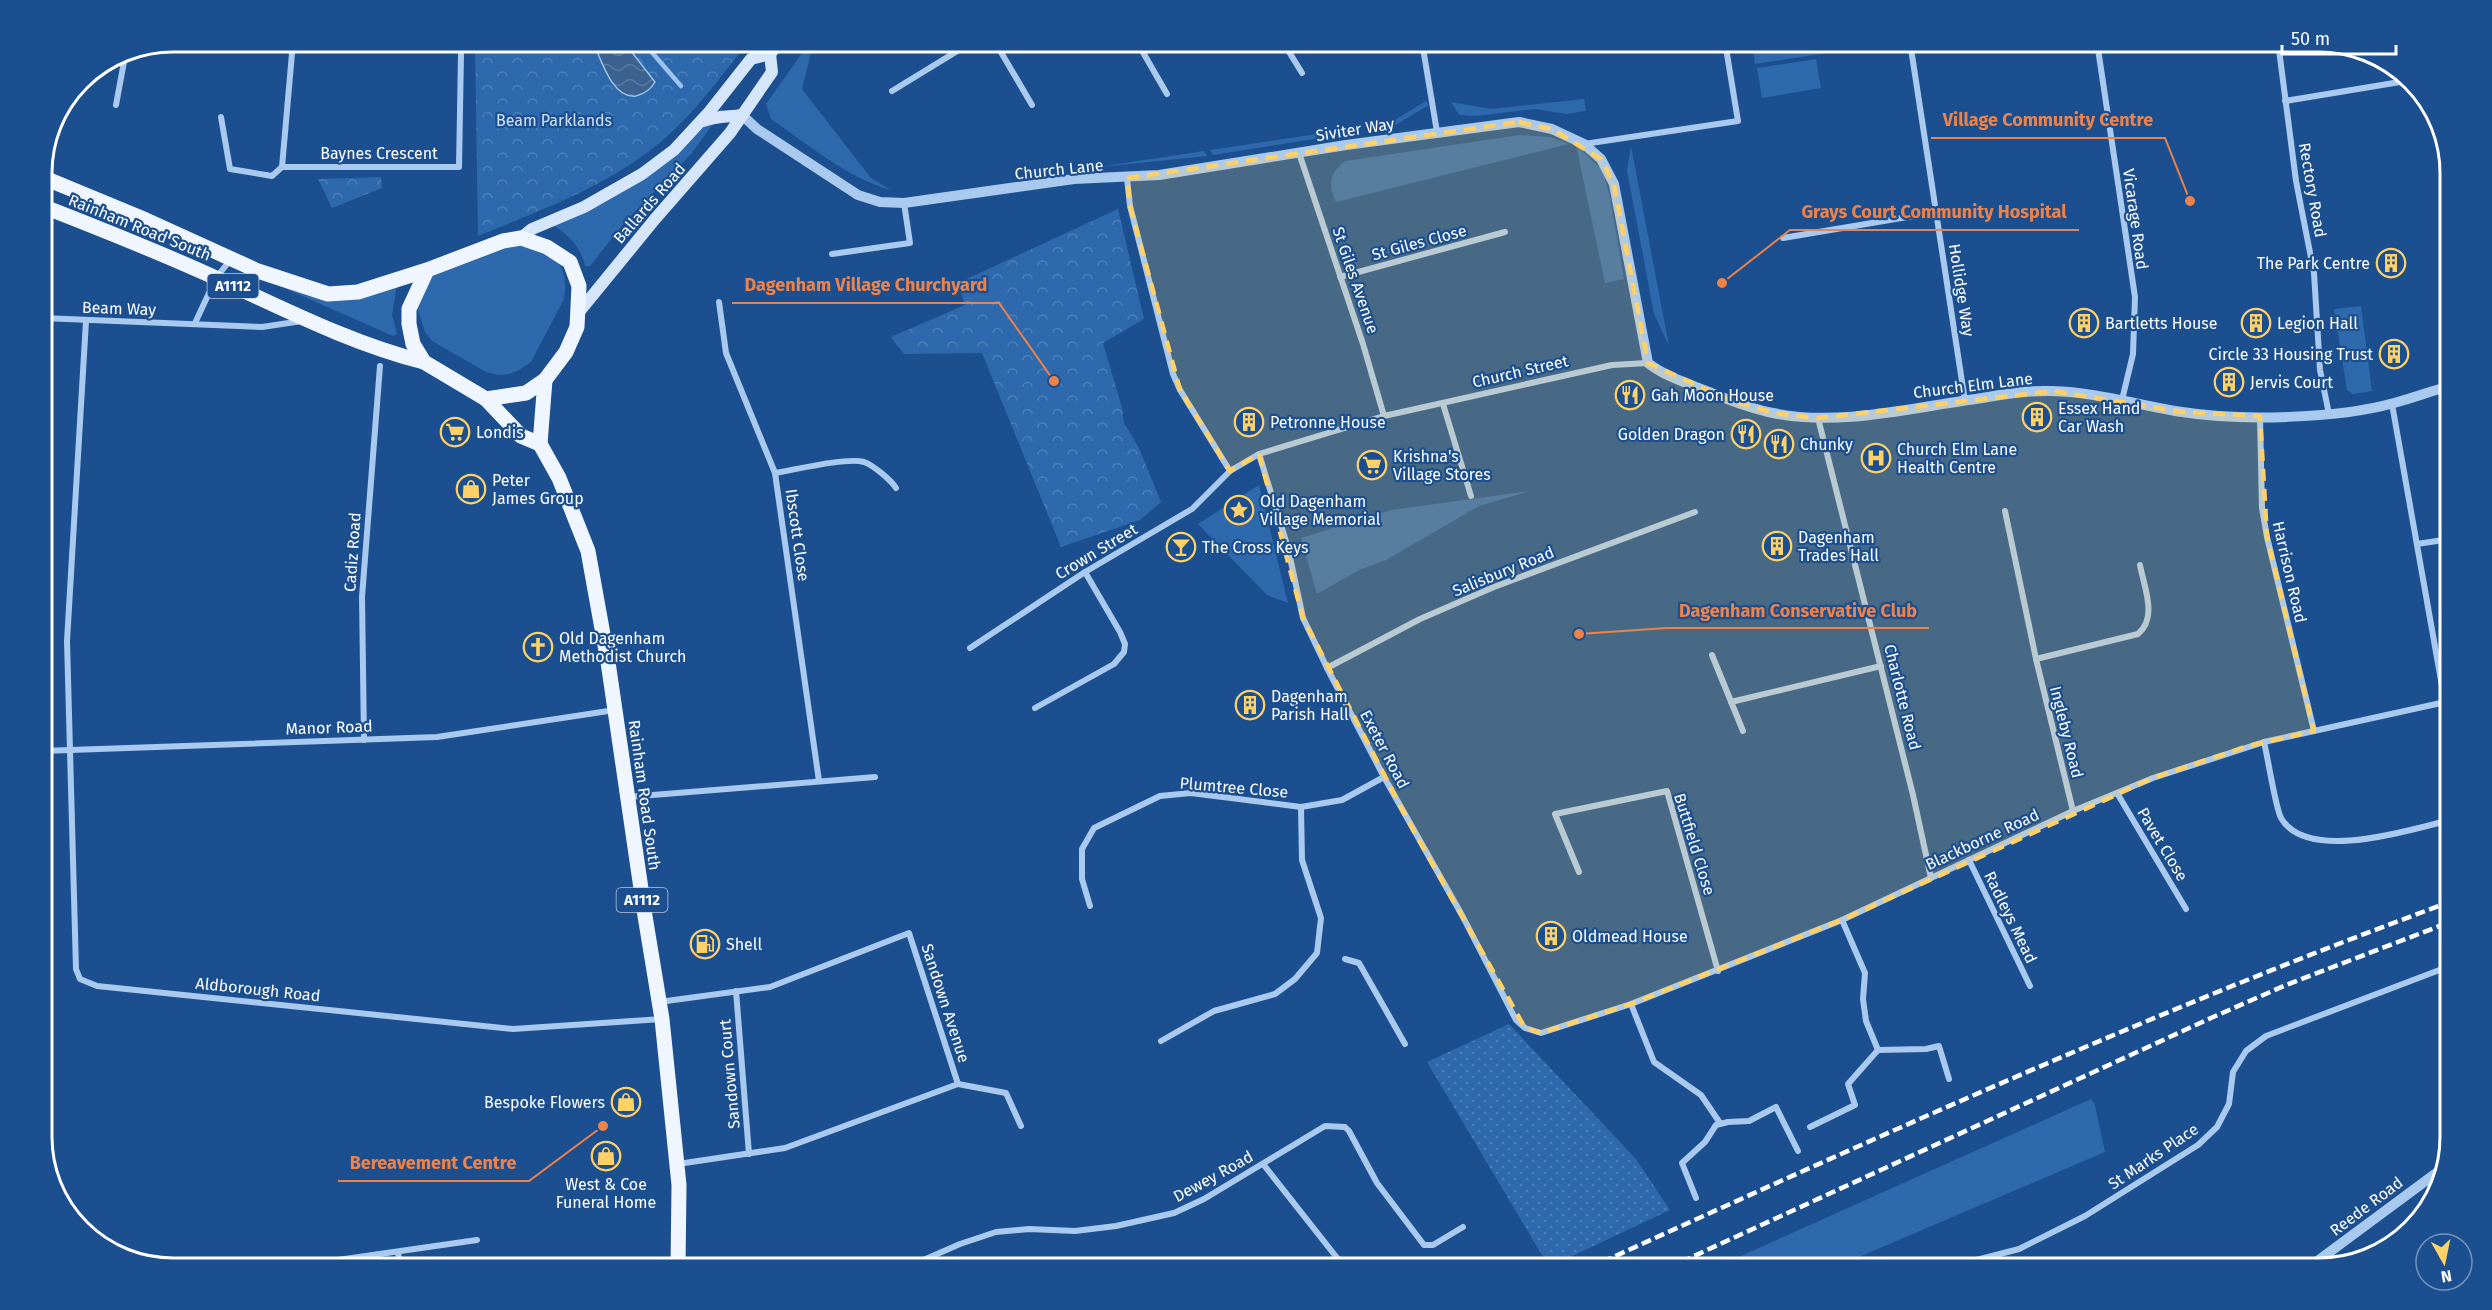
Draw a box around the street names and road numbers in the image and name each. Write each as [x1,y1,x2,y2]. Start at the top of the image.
street label: Siviter Way [1314,114,1396,145]
street label: Rectory Road [2295,141,2330,239]
street label: Baynes Crescent [320,144,438,163]
street label: Church Lane [1014,155,1104,184]
street label: Ballards Road [609,159,689,247]
street label: Vicarage Road [2119,167,2152,271]
street label: Rainham Road South [66,190,214,265]
street label: St Giles Close [1370,221,1469,264]
street label: St Giles Avenue [1328,224,1383,336]
street label: Hollidge Way [1945,242,1978,338]
road number: A1112 [208,274,258,298]
street label: Beam Way [82,298,156,319]
street label: Church Street [1470,351,1570,392]
street label: Church Elm Lane [1912,369,2034,402]
street label: Ibscott Close [782,488,813,582]
street label: Cadiz Road [340,512,365,592]
street label: Crown Street [1052,519,1141,583]
street label: Harrison Road [2269,519,2310,625]
street label: Salisbury Road [1450,542,1557,600]
street label: Charlotte Road [1880,642,1925,752]
street label: Ingleby Road [2046,684,2087,780]
street label: Exeter Road [1356,707,1413,792]
street label: Manor Road [285,716,373,739]
street label: Rainham Road South [625,719,664,872]
street label: Plumtree Close [1179,773,1289,802]
street label: Buttfield Close [1670,791,1719,898]
street label: Pavet Close [2133,804,2192,884]
street label: Blackborne Road [1922,805,2042,874]
street label: Radleys Mead [1980,868,2041,966]
road number: A1112 [616,888,668,912]
street label: Sandown Avenue [917,941,974,1065]
street label: Aldborough Road [195,973,321,1005]
street label: Sandown Court [715,1018,744,1130]
street label: St Marks Place [2105,1119,2202,1193]
street label: Dewey Road [1170,1147,1256,1206]
street label: Reede Road [2326,1173,2406,1240]

